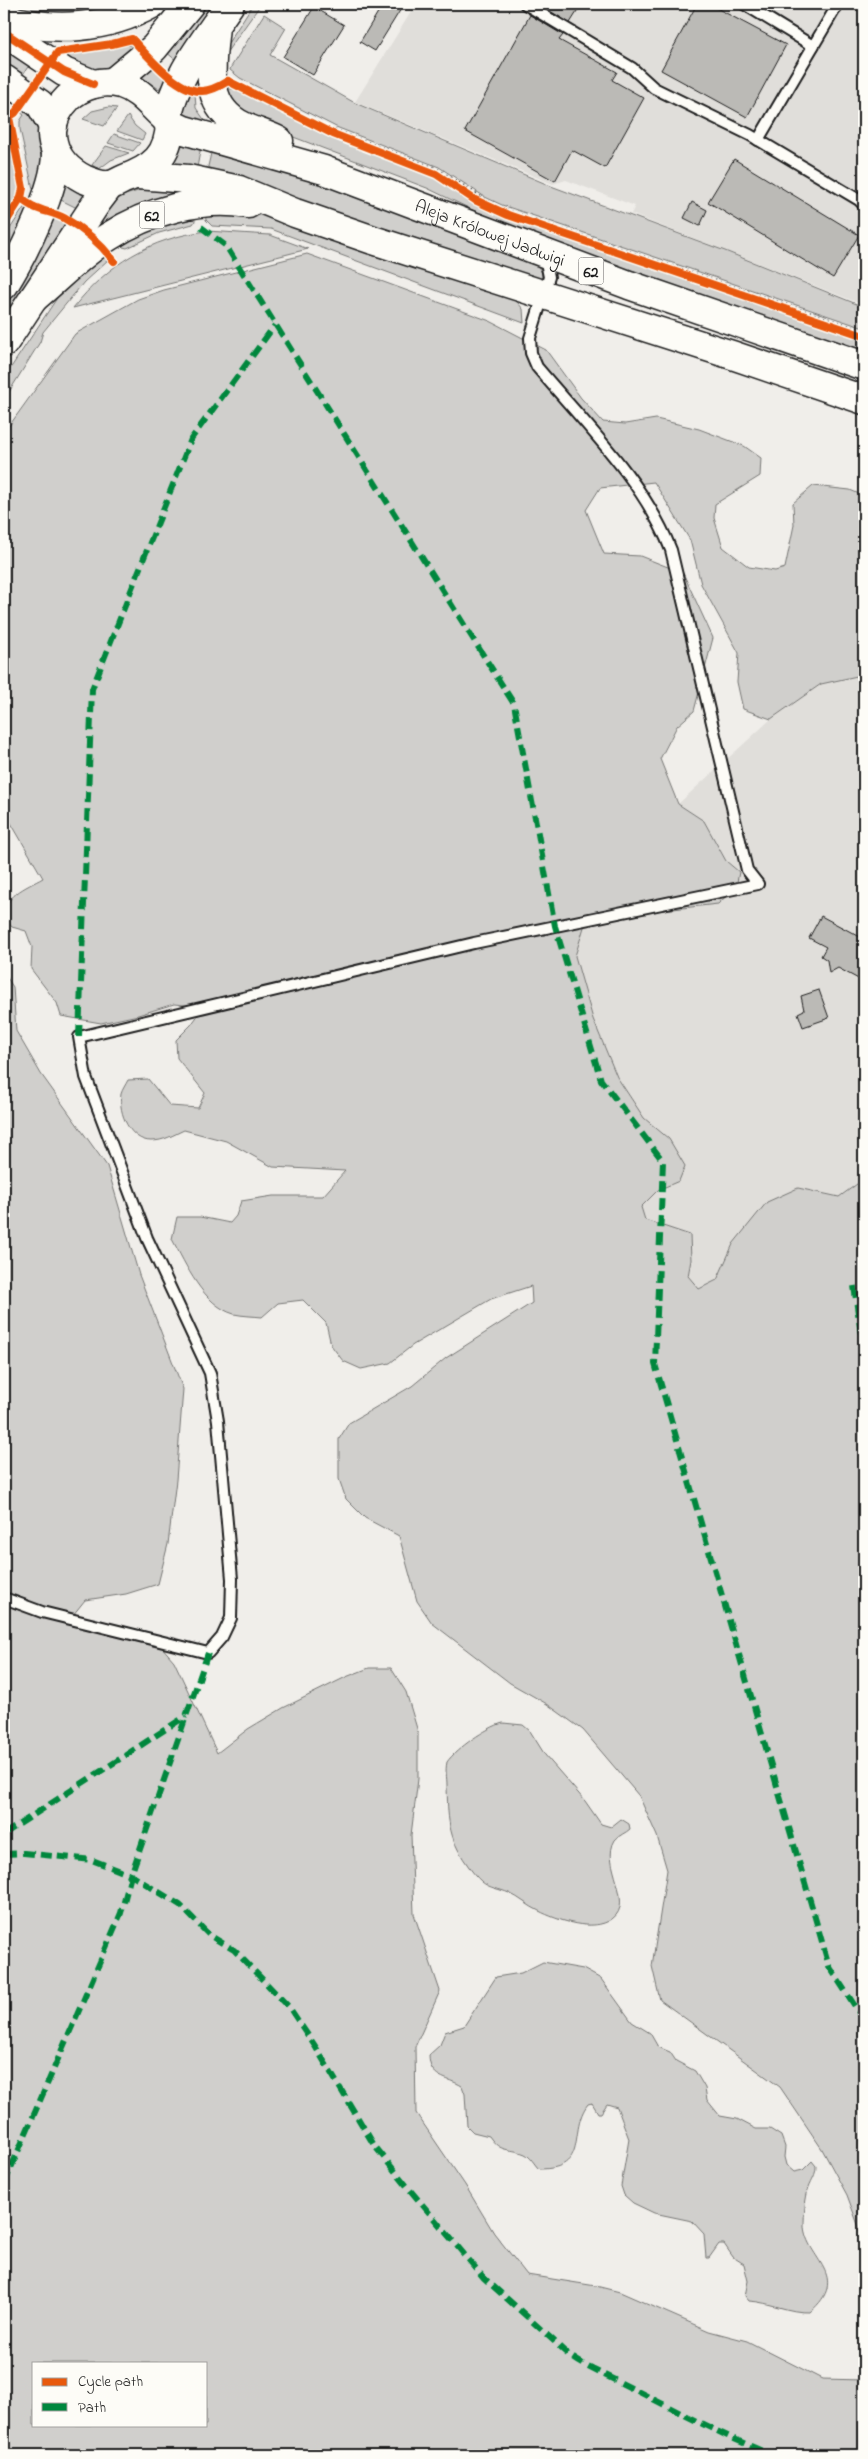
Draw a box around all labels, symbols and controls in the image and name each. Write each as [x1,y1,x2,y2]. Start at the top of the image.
street label: Aleja Królowej Jadwigi [411,194,568,275]
road number: 62 [140,202,164,228]
road number: 62 [578,258,604,284]
legend [32,2362,208,2426]
text: Cycle path [78,2371,143,2394]
text: Path [78,2397,106,2419]

